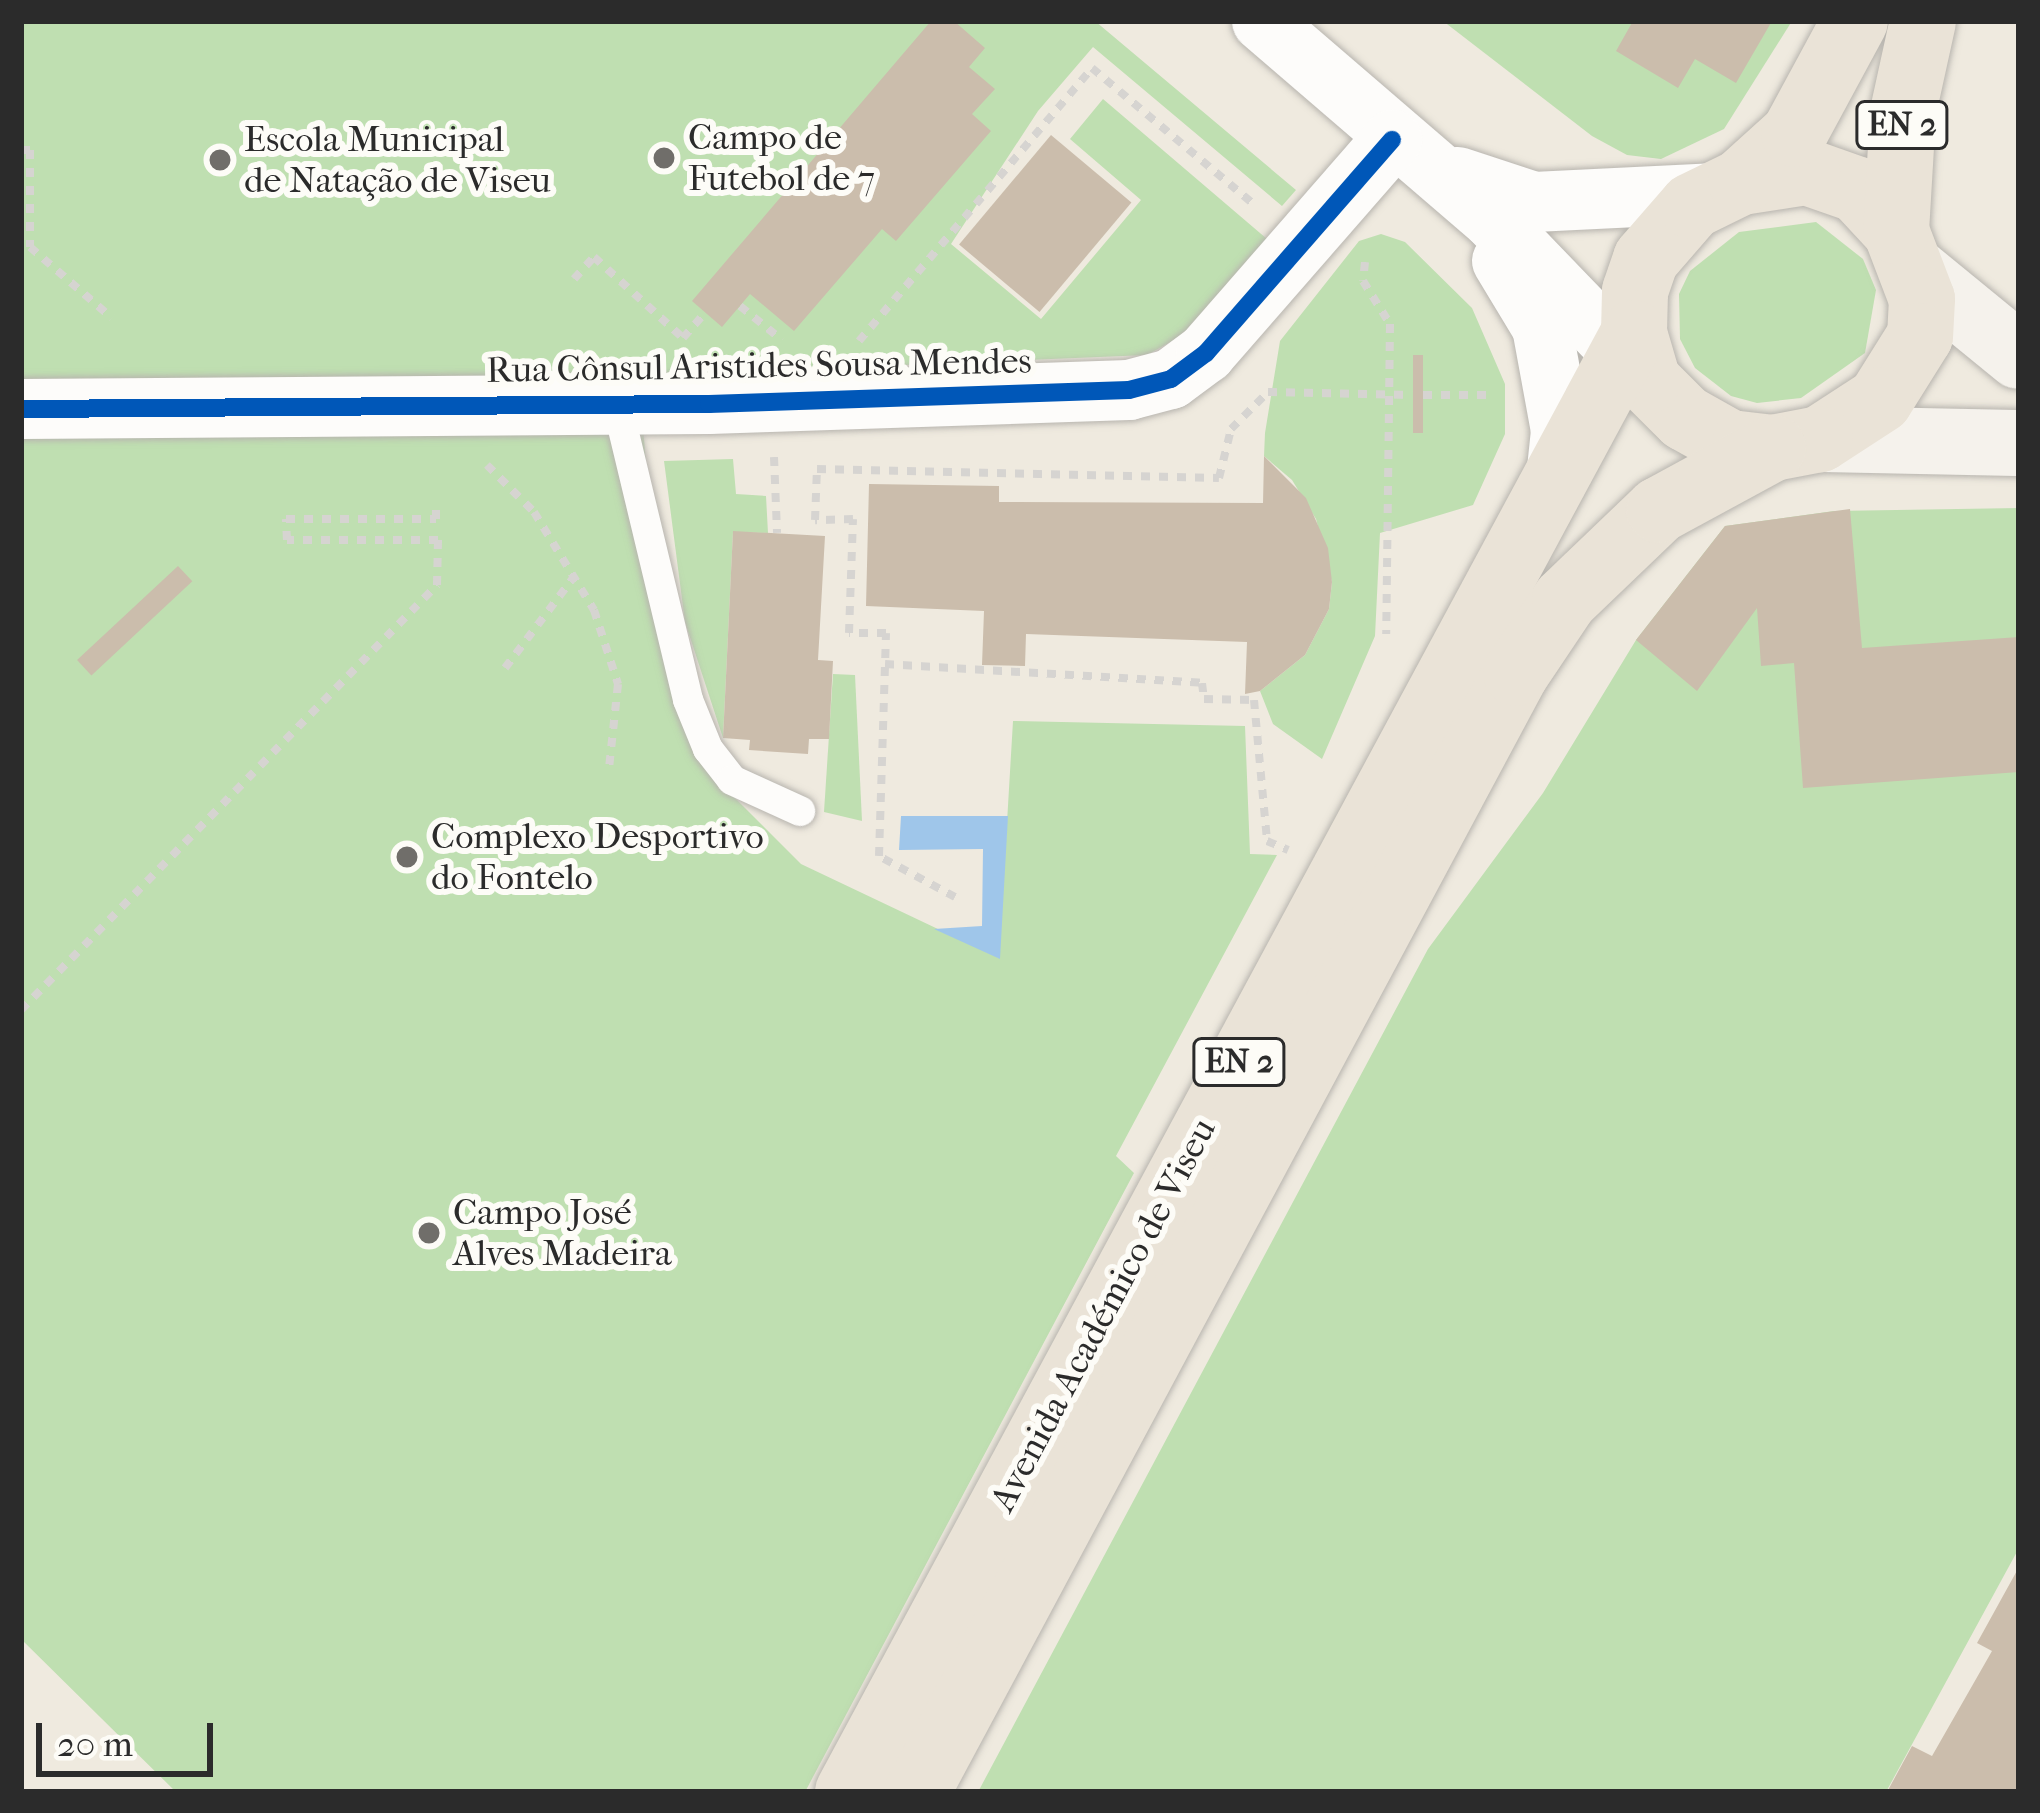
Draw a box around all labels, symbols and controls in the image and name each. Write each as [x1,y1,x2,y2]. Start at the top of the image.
road number: EN 2 [1854,98,1950,152]
place label: Campo de Futebol de 7 [688,115,875,200]
place label: Escola Municipal de Natação de Viseu [244,117,551,202]
marker: Campo de Futebol de 7 [651,145,677,171]
marker: Escola Municipal de Natação de Viseu [207,147,233,173]
street label: Rua Cônsul Aristides Sousa Mendes [486,340,1032,392]
place label: Complexo Desportivo do Fontelo [431,814,764,899]
marker: Complexo Desportivo do Fontelo [394,844,420,870]
road number: EN 2 [1191,1035,1287,1089]
street label: Avenida Académico de Viseu [981,1111,1225,1519]
place label: Campo José Alves Madeira [453,1190,672,1275]
marker: Campo José Alves Madeira [416,1220,442,1246]
scale bar [42,1699,219,1773]
text: 20 m [57,1723,133,1765]

